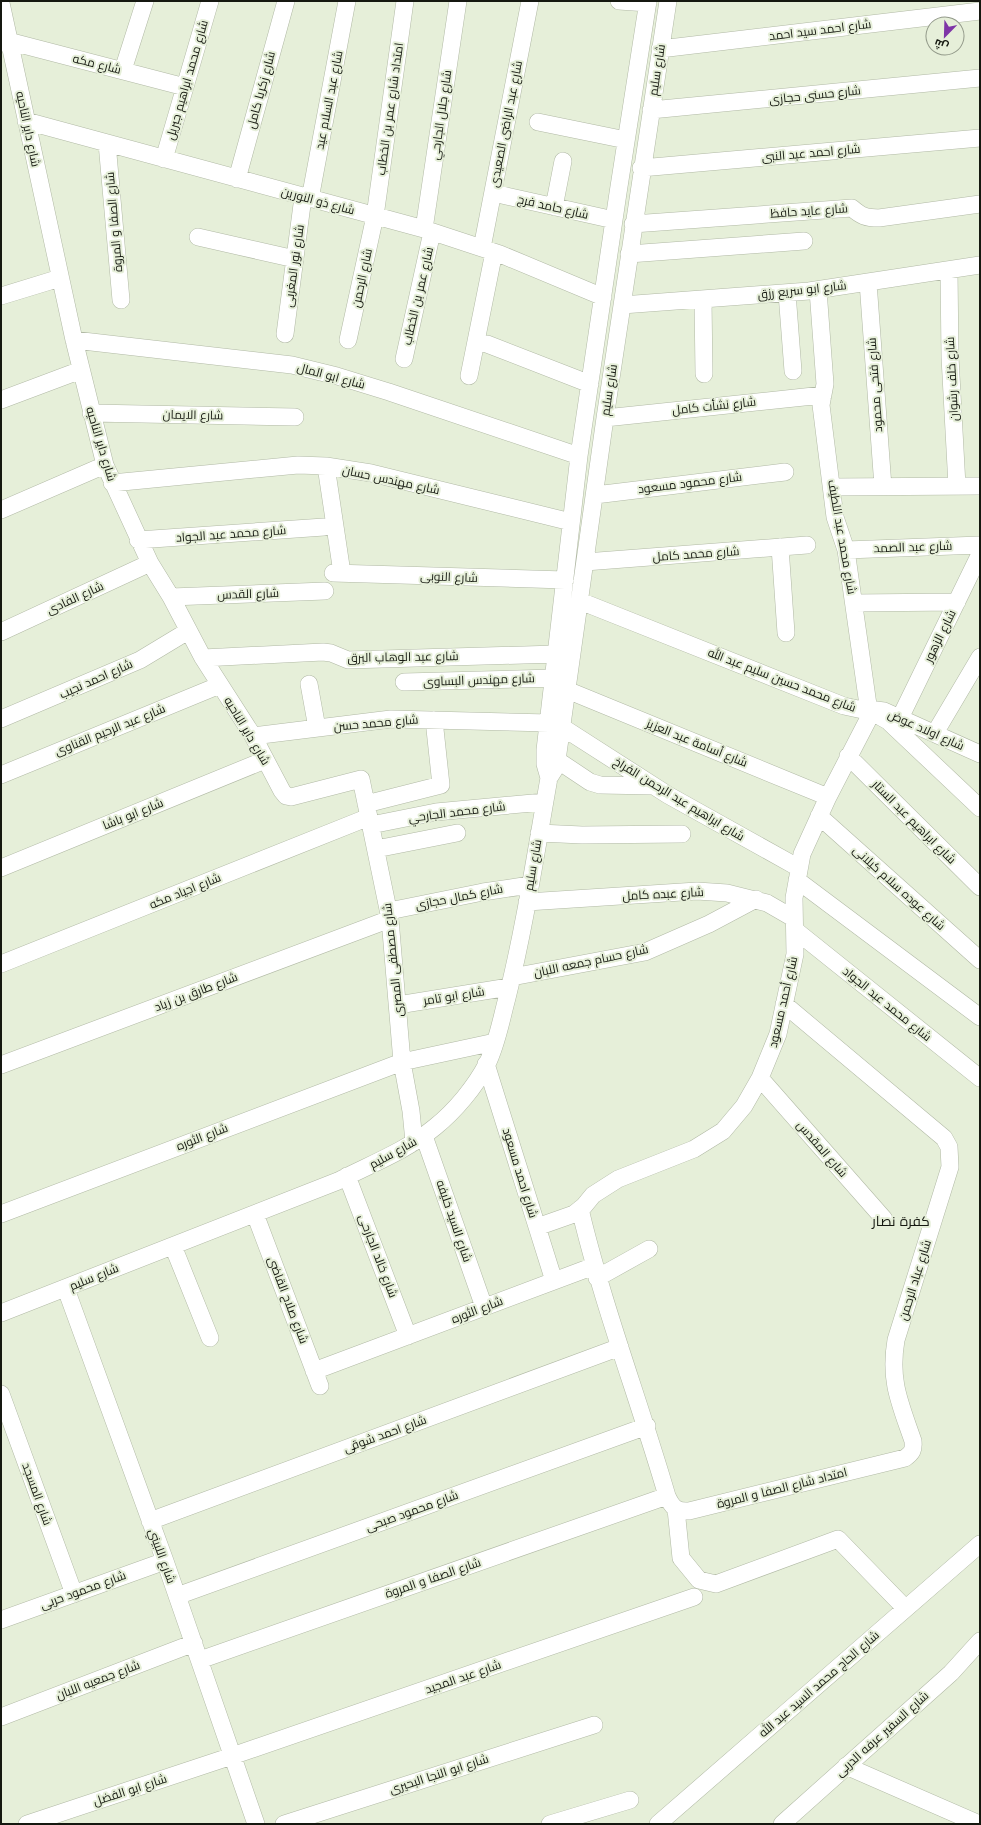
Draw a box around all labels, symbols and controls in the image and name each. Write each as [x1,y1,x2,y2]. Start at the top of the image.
street label: شارع احمد سيد احمد [768,15,872,45]
north arrow [925,16,965,56]
street label: شارع محمد ابراهيم جبريل [161,18,213,142]
text: ش [931,35,951,55]
street label: امتداد شارع عمر بن الخطاب [372,42,408,176]
street label: شارع سليم [644,43,670,97]
street label: شارع مكه [71,49,123,79]
street label: شارع زكريا كامل [242,49,280,131]
street label: شارع عبد السلام عيد [311,49,347,151]
street label: شارع عبد الراضى الصعيدى [485,59,527,189]
street label: شارع جلال الجارحي [426,69,457,161]
street label: شارع حسنى حجازى [768,81,862,109]
street label: شارع داير الناحيه [11,89,45,169]
street label: شارع احمد عبد النبى [761,140,861,166]
street label: شارع الصفا و المروة [101,171,127,273]
street label: شارع ذو النورين [279,183,357,219]
street label: شارع حامد فرج [516,190,590,224]
street label: شارع عايد حافظ [770,199,848,223]
street label: شارع نور المغربى [279,223,309,309]
street label: شارع عمر بن الخطاب [398,245,438,347]
street label: شارع الرحمن [347,247,377,309]
street label: شارع ابو سريع رزق [757,276,847,304]
street label: شارع خلف رشوان [941,336,963,422]
street label: شارع فتحى محمود [863,337,887,433]
street label: شارع ابو المال [295,358,367,394]
street label: شارع سليم [596,363,622,417]
street label: شارع نشأت كامل [671,393,757,419]
street label: شارع داير الناحيه [81,405,121,484]
street label: شارع الايمان [163,405,224,425]
street label: شارع مهندس حسان [341,461,441,499]
street label: شارع محمود مسعود [637,468,743,498]
street label: شارع محمد عبد اللطيف [823,478,861,596]
street label: شارع محمد عبد الجواد [175,521,287,547]
street label: شارع عبد الصمد [873,537,953,557]
street label: شارع محمد كامل [652,542,740,566]
street label: شارع النوبى [420,567,478,587]
street label: شارع الفادى [43,577,107,619]
street label: شارع القدس [217,584,279,604]
street label: شارع الزهور [919,607,961,666]
street label: شارع محمد حسين سليم عبد الله [705,643,859,717]
street label: شارع عبد الوهاب البرق [347,647,459,667]
street label: شارع احمد نجيب [56,655,136,703]
street label: شارع مهندس البساوى [423,669,535,691]
street label: شارع داير الناحيه [219,693,275,769]
street label: شارع عبد الرحيم القناوى [52,700,168,760]
street label: شارع اولاد عوض [885,705,967,755]
street label: شارع محمد حسن [333,710,419,736]
street label: شارع أسامة عبد العزيز [643,714,750,772]
street label: شارع ابراهيم عبد الرحمن الفراخ [610,753,748,845]
street label: شارع ابراهيم عبد الستار [867,775,960,868]
street label: شارع ابو باشا [100,794,166,834]
street label: شارع محمد الجارحي [407,797,507,828]
street label: شارع سليم [520,838,546,892]
street label: شارع عوده سلام كيلانى [849,841,949,935]
street label: شارع اجياد مكه [147,868,224,914]
street label: شارع كمال حجازى [414,880,504,914]
street label: شارع عبده كامل [622,883,704,905]
street label: شارع مصطفى المصرى [378,902,408,1018]
street label: شارع حسام جمعه اللبان [532,940,650,982]
street label: شارع أحمد مسعود [764,954,802,1049]
street label: شارع محمد عبد الجواد [838,962,936,1046]
street label: شارع طارق بن زياد [152,968,240,1016]
street label: شارع ابو تامر [421,982,486,1010]
street label: شارع المقدس [792,1117,852,1181]
street label: شارع الثوره [174,1119,230,1155]
street label: شارع احمد مسعود [498,1126,542,1220]
street label: شارع سليم [366,1133,420,1173]
street label: شارع السيد خليفه [432,1178,476,1265]
district label: كفرة نصار [871,1211,930,1231]
street label: شارع خالد الجارحى [354,1212,402,1300]
street label: شارع عباد الرحمن [894,1237,936,1323]
street label: شارع صلاح القاضى [263,1254,313,1346]
street label: شارع سليم [67,1259,121,1295]
street label: شارع الثوره [449,1292,505,1328]
street label: شارع احمد شوقى [341,1411,429,1457]
street label: شارع المسجد [17,1460,57,1528]
street label: امتداد شارع الصفا و المروة [715,1463,849,1513]
street label: شارع محمود صبحى [363,1486,461,1536]
street label: شارع اللبيني [143,1526,180,1586]
street label: شارع الصفا و المروة [383,1553,483,1603]
street label: شارع محمود حربى [37,1566,129,1614]
street label: شارع الحاج محمد السيد عبد الله [755,1626,883,1742]
street label: شارع جمعيه اللبان [53,1656,143,1704]
street label: شارع عبد المجيد [423,1656,503,1698]
street label: شارع السفير عرفه الدربى [831,1687,933,1781]
street label: شارع ابو النجا البحيرى [387,1749,491,1799]
street label: شارع ابو الفضل [91,1770,169,1810]

